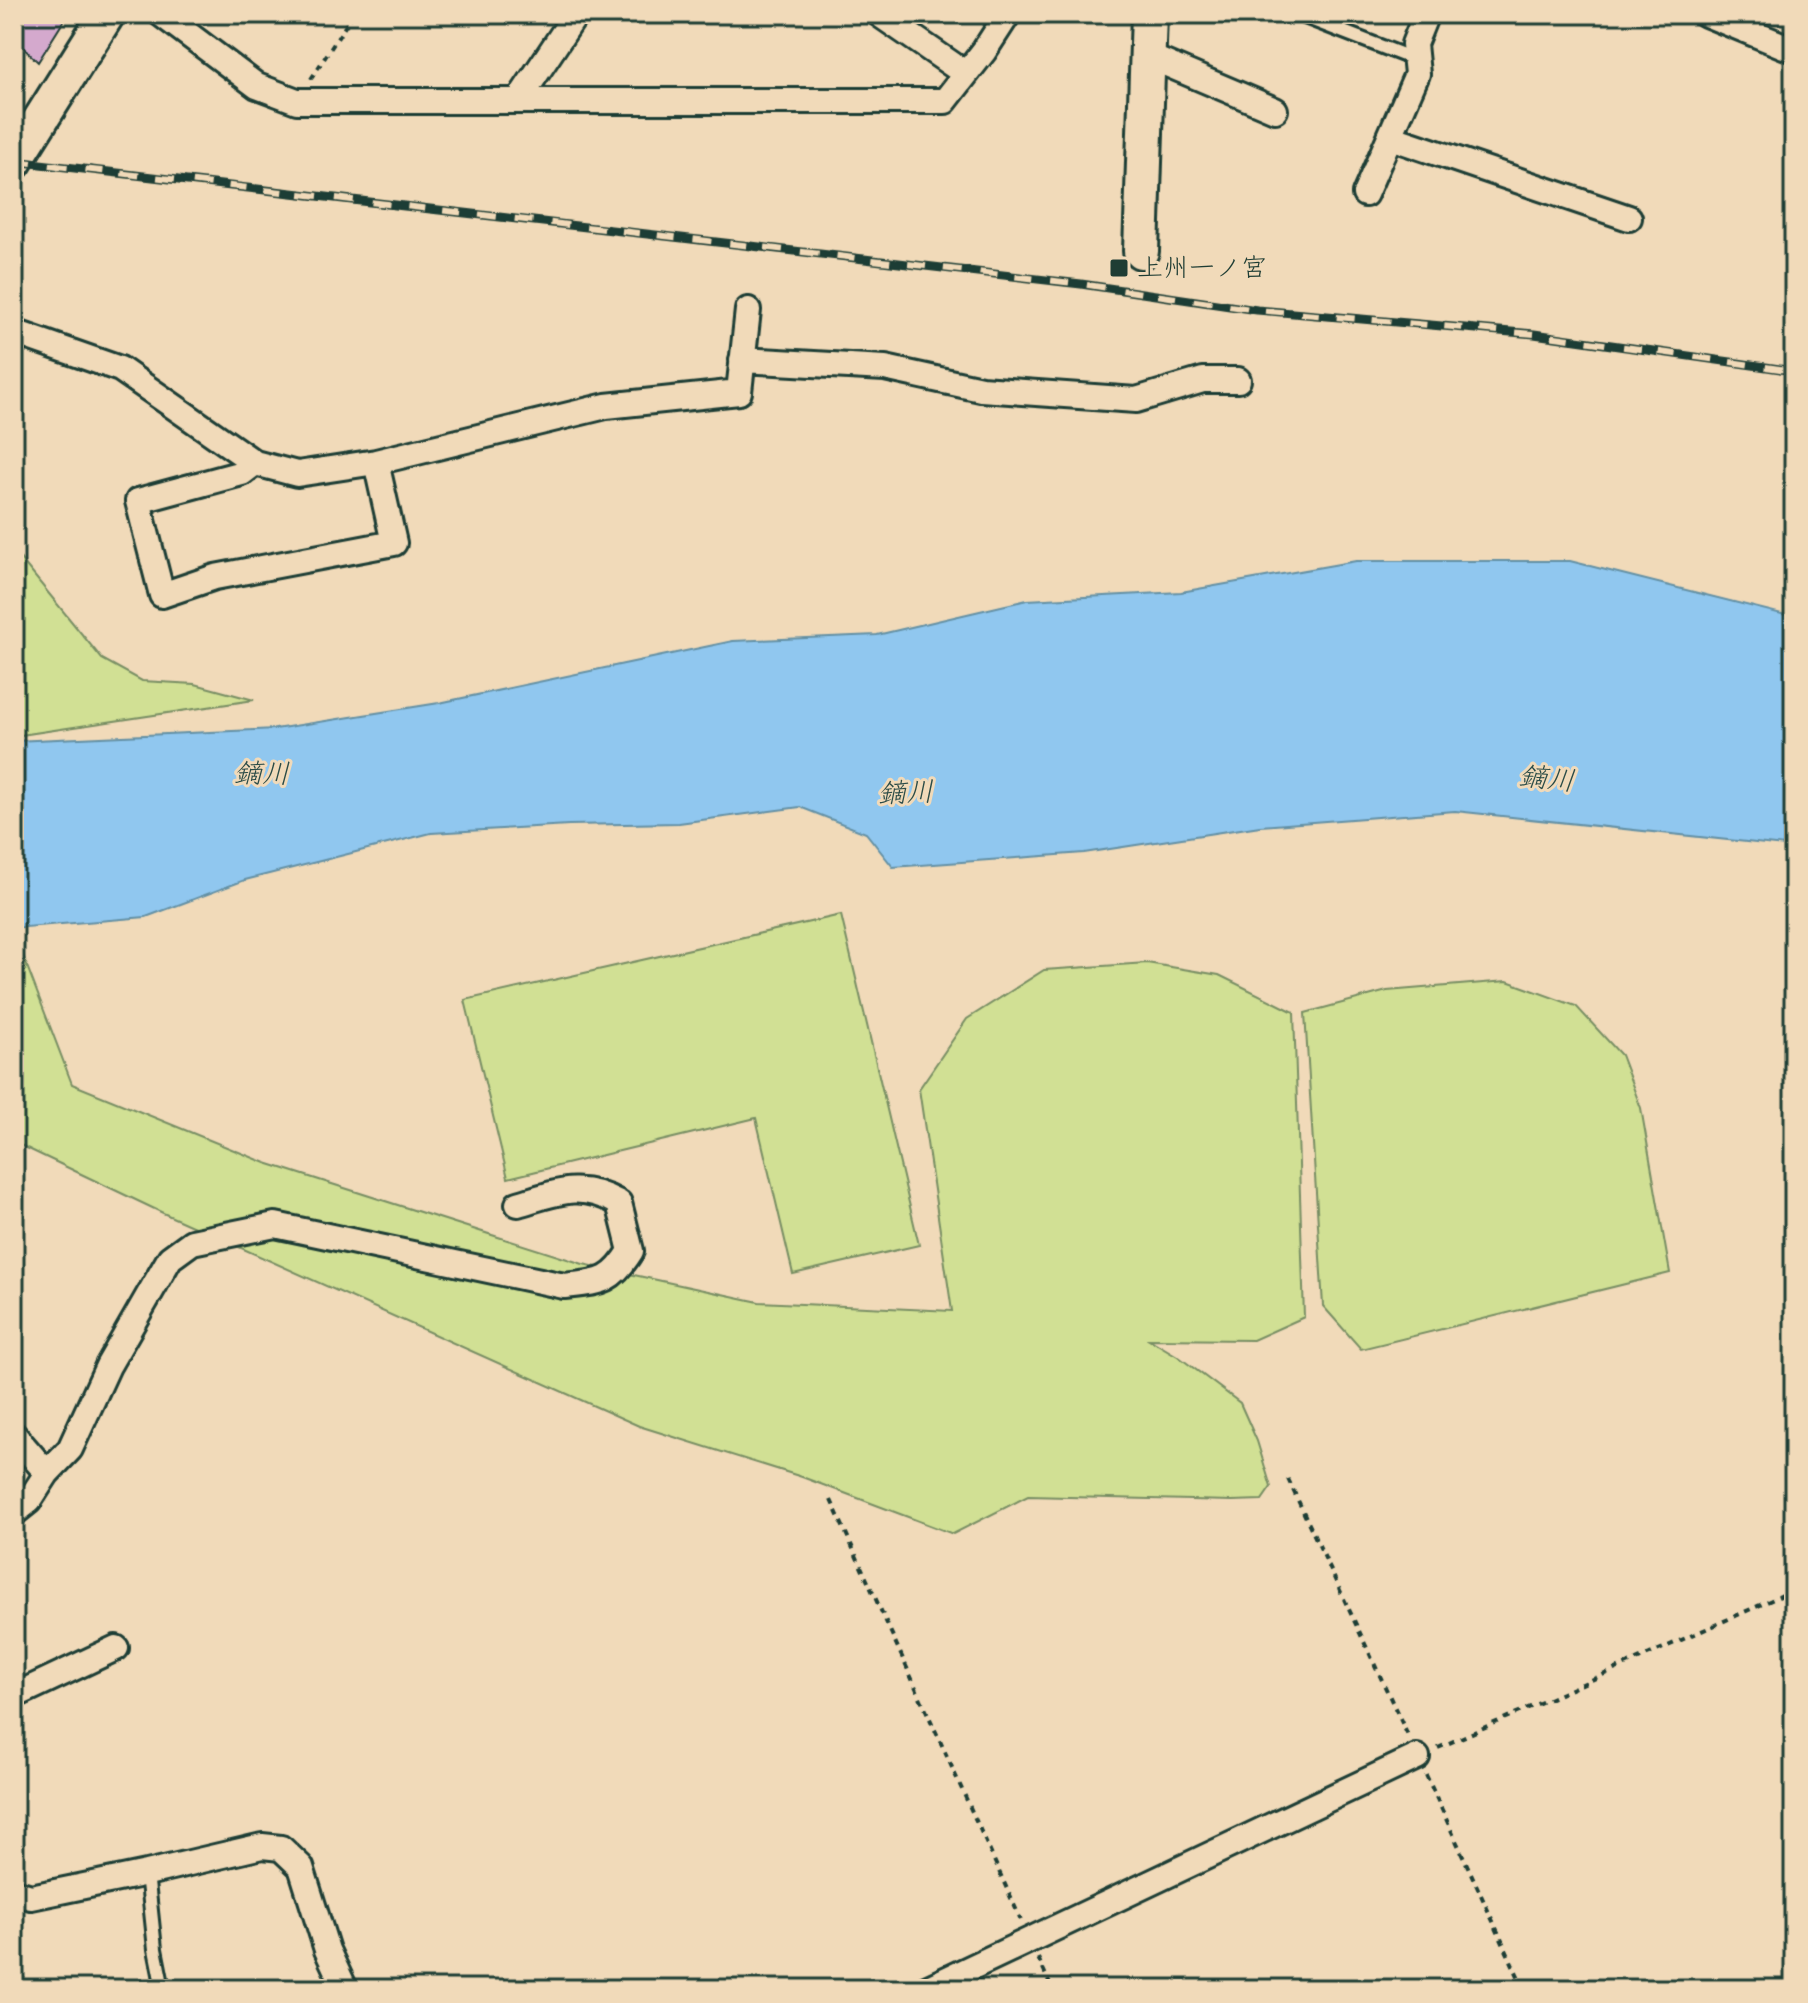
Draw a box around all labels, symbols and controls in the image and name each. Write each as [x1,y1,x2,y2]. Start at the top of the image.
place label: 上州一ノ宮 [1137,250,1267,286]
marker: 上州一ノ宮 [1108,257,1130,279]
water label: 鏑川 [234,754,290,794]
water label: 鏑川 [1517,757,1577,801]
water label: 鏑川 [877,773,935,813]

